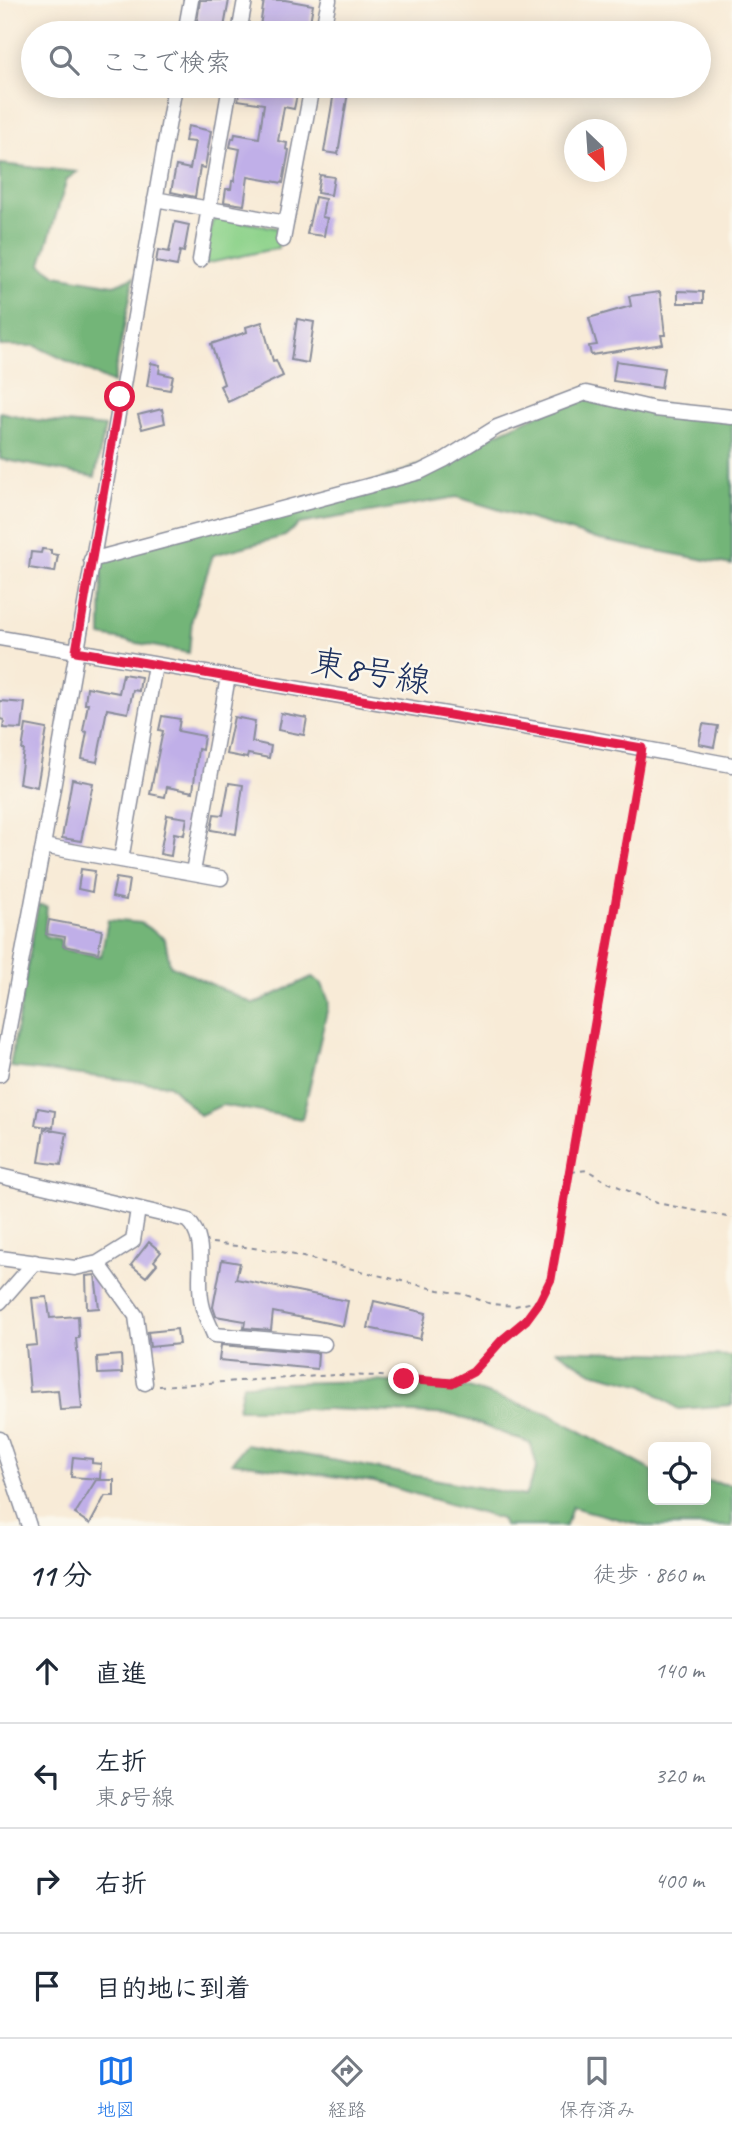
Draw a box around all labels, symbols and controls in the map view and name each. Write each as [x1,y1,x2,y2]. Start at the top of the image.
search box [21,21,711,98]
icon: search [45,41,83,79]
text: ここで検索 [101,46,231,79]
north arrow [564,119,627,182]
route start [104,381,135,412]
street label: 東8号線 [308,639,434,704]
route end [388,1363,419,1394]
map controls [648,1442,711,1505]
button: locate [648,1442,711,1505]
text: 11 分 [28,1556,92,1594]
text: 徒歩 · 860 m [593,1560,704,1589]
icon: ahead [28,1652,66,1690]
text: 140 m [655,1656,704,1685]
text: 直進 [95,1657,147,1690]
text: 左折 [95,1745,147,1778]
icon: left [28,1757,66,1795]
text: 320 m [655,1761,704,1790]
text: 東8号線 [95,1783,174,1812]
icon: right [28,1862,66,1900]
text: 400 m [655,1866,704,1895]
text: 右折 [95,1867,147,1900]
icon: arrive [28,1967,66,2005]
text: 目的地に到着 [95,1972,251,2005]
tab: 地図 [97,2052,135,2122]
tab: 経路 [328,2052,366,2122]
tab: 保存済み [559,2052,635,2122]

